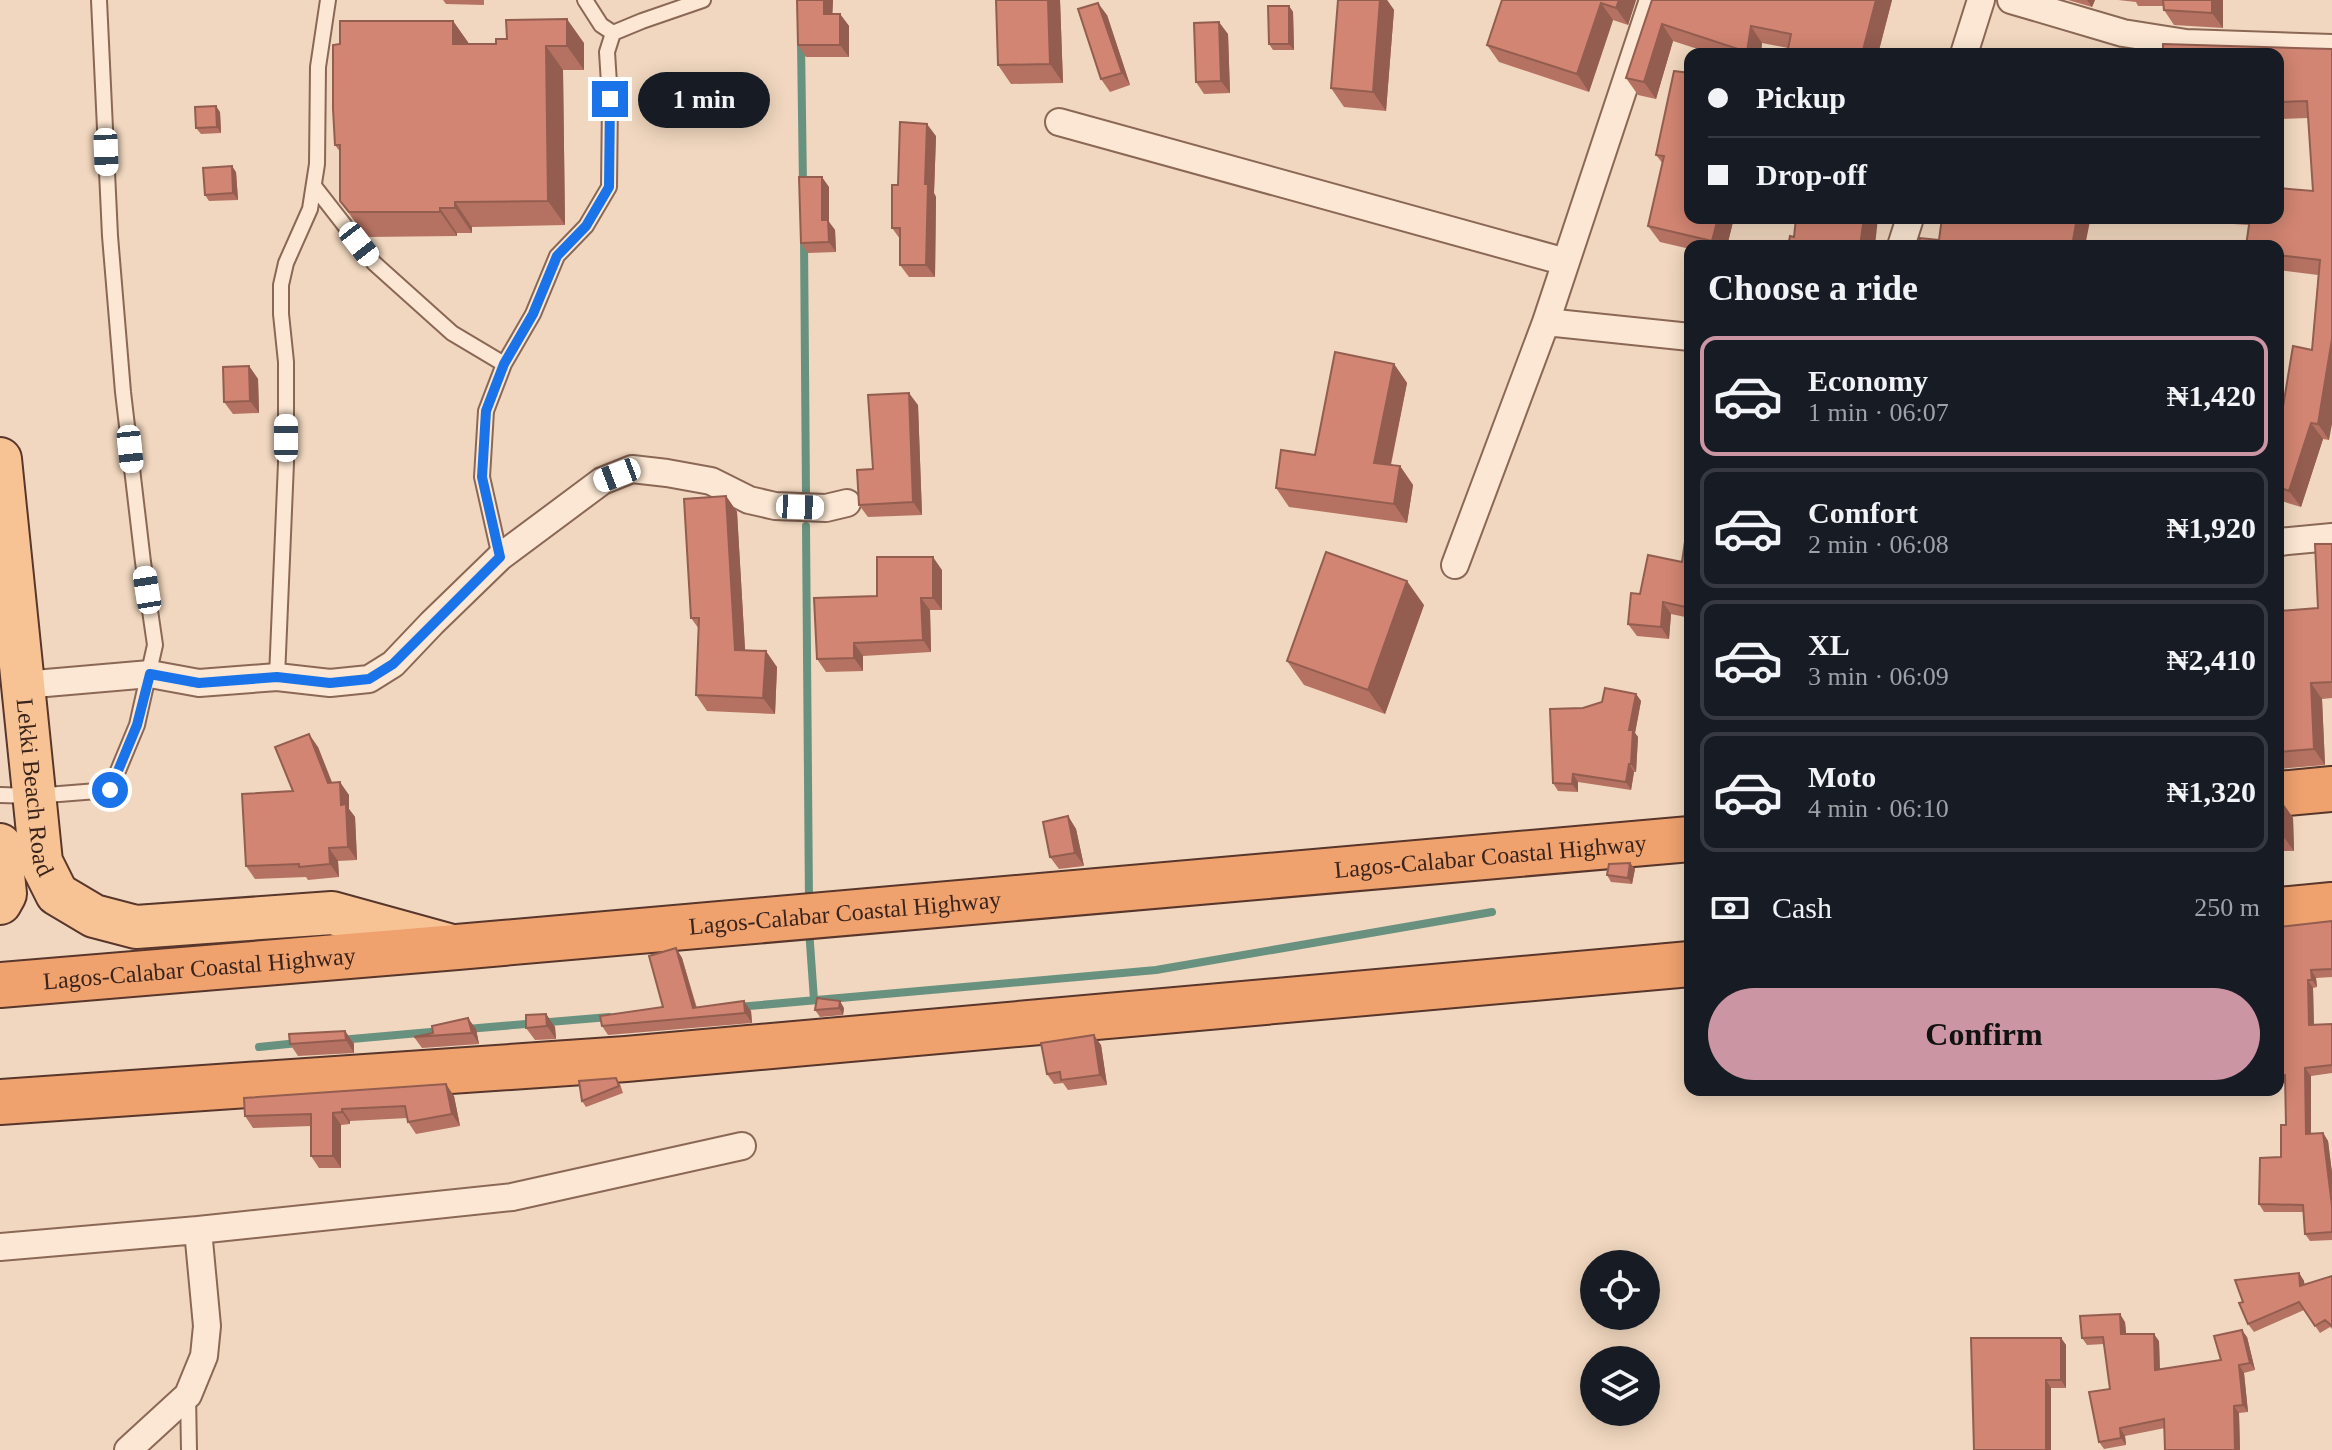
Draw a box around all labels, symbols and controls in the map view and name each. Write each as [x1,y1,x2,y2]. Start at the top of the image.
callout: 1 min [638,71,770,127]
route end [592,81,628,117]
text: Pickup [1756,81,1846,114]
text: 1 min [673,85,735,114]
car [93,128,119,176]
text: Drop-off [1756,158,1867,191]
car [335,218,383,270]
text: Choose a ride [1708,268,1918,308]
icon: car [1712,360,1784,432]
text: Economy [1808,364,1928,397]
text: ₦1,420 [2167,379,2256,412]
text: 1 min · 06:07 [1808,398,1949,427]
car [274,414,298,462]
car [116,424,144,474]
car [590,455,644,495]
icon: car [1712,492,1784,564]
car [776,494,824,520]
text: Comfort [1808,496,1918,529]
text: ₦1,920 [2167,511,2256,544]
text: 2 min · 06:08 [1808,530,1949,559]
car [131,564,163,616]
icon: car [1712,624,1784,696]
text: XL [1808,628,1850,661]
text: ₦2,410 [2167,643,2256,676]
text: 3 min · 06:09 [1808,662,1949,691]
street label: Lekki Beach Road [11,697,59,881]
icon: car [1712,756,1784,828]
text: Moto [1808,760,1876,793]
route start [92,772,128,808]
text: ₦1,320 [2167,775,2256,808]
text: 4 min · 06:10 [1808,794,1949,823]
street label: Lagos-Calabar Coastal Highway [1333,830,1648,883]
street label: Lagos-Calabar Coastal Highway [688,886,1002,940]
icon: cash [1708,886,1752,930]
text: Cash [1772,891,1832,924]
text: 250 m [2194,893,2260,922]
street label: Lagos-Calabar Coastal Highway [42,942,357,994]
button: Confirm [1708,988,2260,1080]
map controls [1580,1250,1660,1426]
button: locate [1580,1250,1660,1330]
button: layers [1580,1346,1660,1426]

